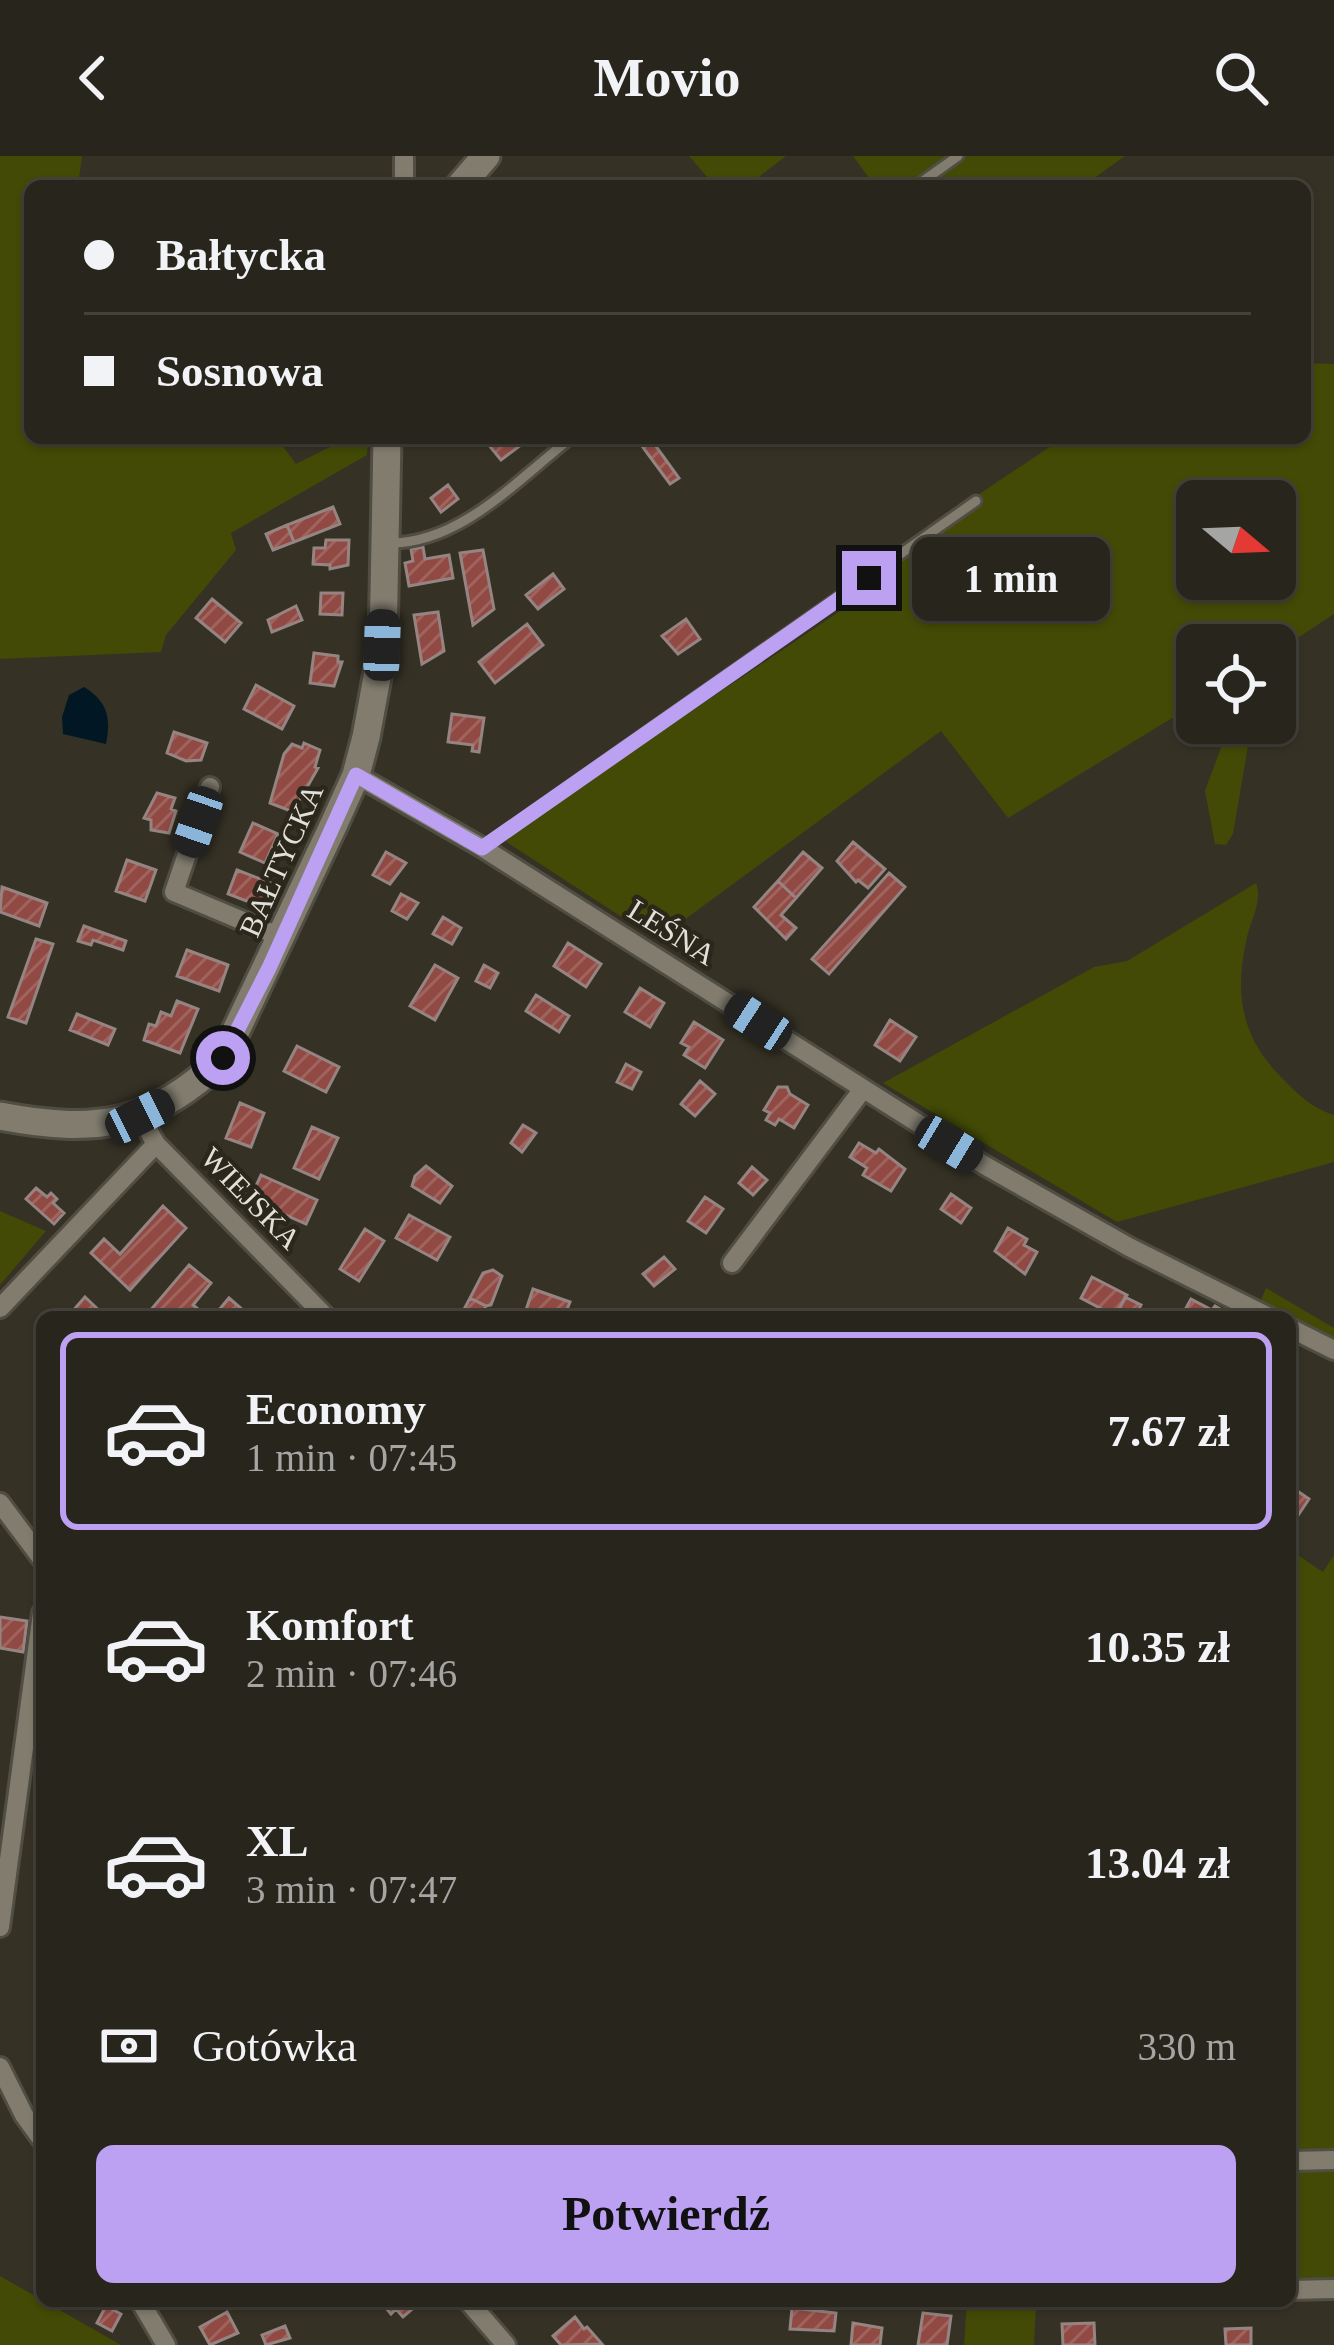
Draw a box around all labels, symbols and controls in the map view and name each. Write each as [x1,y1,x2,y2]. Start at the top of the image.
icon: back [60,45,126,111]
icon: search [1208,45,1274,111]
text: Movio [594,48,740,108]
text: Bałtycka [156,230,326,280]
text: Sosnowa [156,346,324,396]
north arrow [1176,480,1296,600]
map controls [1176,480,1296,744]
callout: 1 min [911,536,1109,620]
route end [842,551,896,605]
text: 1 min [964,557,1058,600]
car [363,608,401,682]
button: locate [1176,624,1296,744]
street label: BAŁTYCKA [233,778,329,941]
car [169,782,227,862]
street label: LEŚNA [622,892,722,972]
car [718,987,798,1057]
route start [196,1031,250,1085]
car [100,1084,180,1148]
car [909,1110,989,1178]
street label: WIEJSKA [195,1140,308,1256]
icon: car [102,1377,210,1485]
text: Economy [246,1384,426,1434]
text: 7.67 zł [1108,1406,1230,1456]
text: 1 min · 07:45 [246,1436,457,1479]
icon: car [102,1593,210,1701]
text: Komfort [246,1600,413,1650]
text: 10.35 zł [1085,1622,1230,1672]
text: 2 min · 07:46 [246,1652,457,1695]
icon: car [102,1809,210,1917]
text: XL [246,1816,309,1866]
text: 13.04 zł [1085,1838,1230,1888]
text: 3 min · 07:47 [246,1868,457,1911]
icon: cash [96,2013,162,2079]
text: Gotówka [192,2021,357,2071]
text: 330 m [1137,2025,1236,2068]
button: Potwierdź [96,2145,1236,2283]

